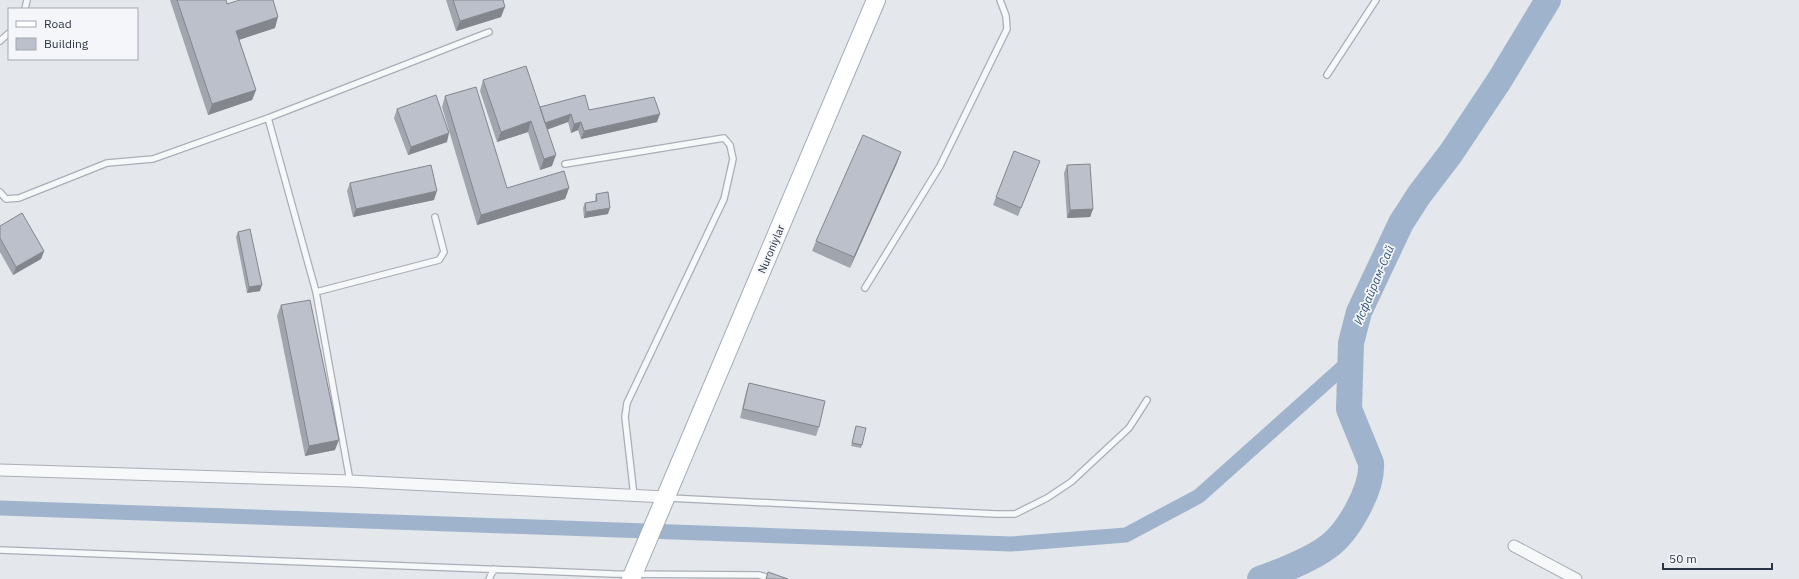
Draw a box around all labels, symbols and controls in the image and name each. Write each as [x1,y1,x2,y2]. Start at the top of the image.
legend [8,8,138,60]
text: Road [44,16,72,31]
text: Building [44,36,89,51]
street label: Nuroniylar [754,223,788,275]
water label: Исфайрам-Сай [1350,243,1397,327]
scale bar [1663,545,1772,571]
text: 50 m [1669,551,1697,566]

